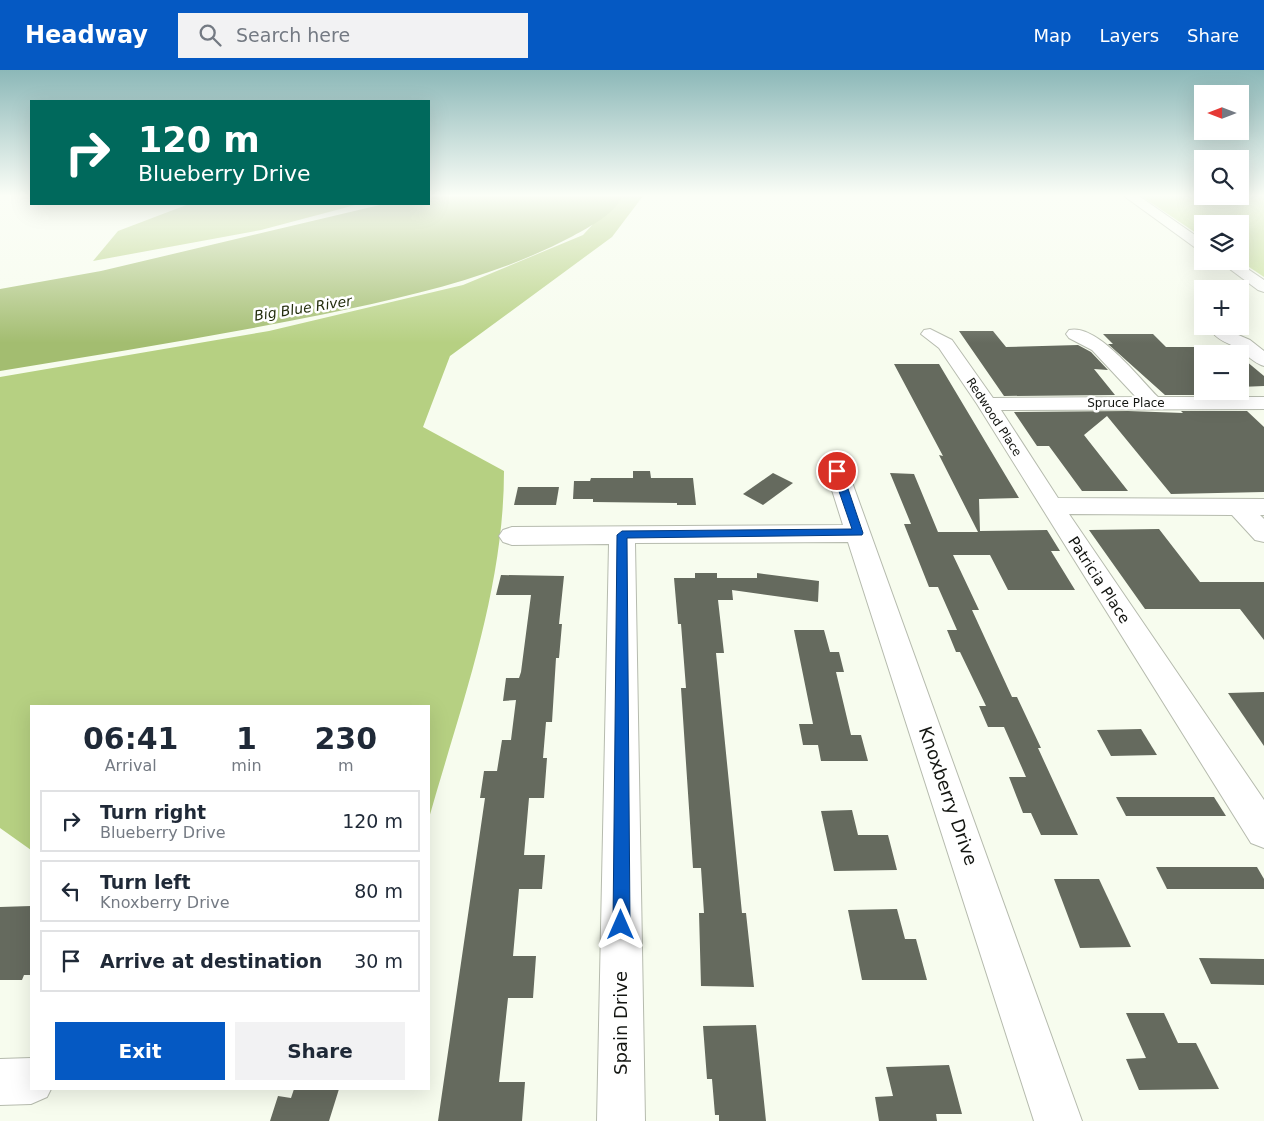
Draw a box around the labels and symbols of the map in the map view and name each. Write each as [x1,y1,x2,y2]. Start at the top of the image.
north arrow [1194,85,1249,140]
water label: Big Blue River [253,292,354,324]
street label: Redwood Place [963,375,1025,459]
street label: Spruce Place [1087,396,1165,410]
pin [816,450,858,492]
street label: Patricia Place [1064,533,1134,627]
street label: Knoxberry Drive [915,724,982,868]
position arrow [594,898,646,950]
street label: Spain Drive [610,971,631,1075]

